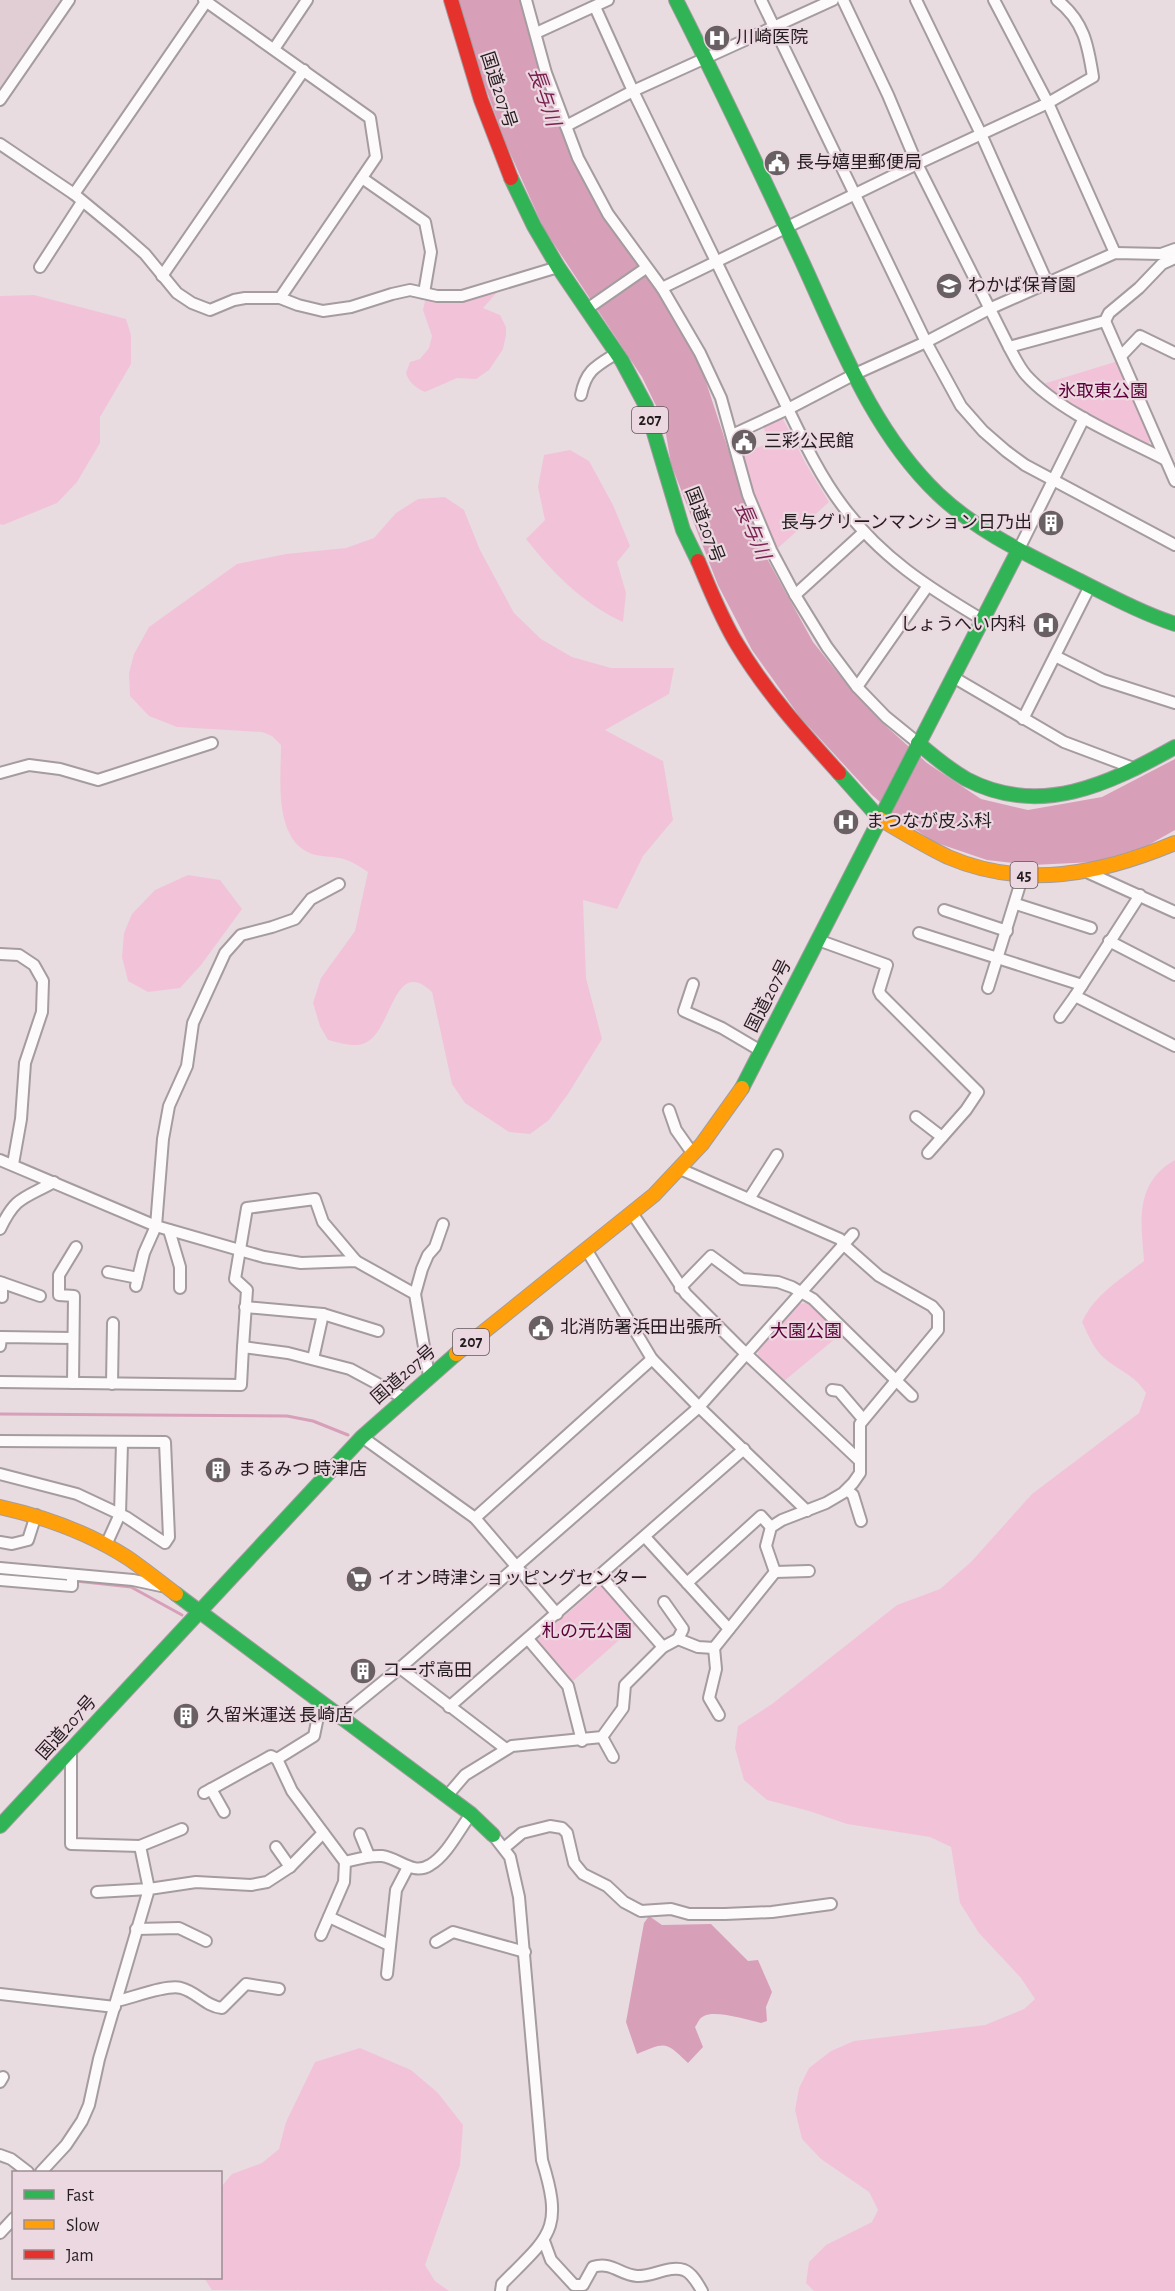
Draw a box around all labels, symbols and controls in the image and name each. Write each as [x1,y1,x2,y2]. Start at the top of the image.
hospital icon: 川崎医院 [702,23,732,53]
place label: 川崎医院 [736,28,808,47]
street label: 国道207号 [477,49,521,130]
water label: 長与川 [525,65,565,131]
public building icon: 長与嬉里郵便局 [762,148,792,178]
place label: 長与嬉里郵便局 [796,152,922,172]
school or university icon: わかば保育園 [934,271,964,301]
place label: わかば保育園 [968,276,1076,295]
park label: 氷取東公園 [1058,382,1148,401]
road number: 207 [632,407,668,433]
public building icon: 三彩公民館 [729,427,759,457]
place label: 三彩公民館 [764,432,854,451]
street label: 国道207号 [681,484,728,565]
water label: 長与川 [731,499,775,564]
building icon: 長与グリーンマンション日乃出 [1036,508,1066,538]
place label: 長与グリーンマンション日乃出 [781,512,1032,532]
hospital icon: しょうへい内科 [1031,610,1061,640]
place label: しょうへい内科 [900,615,1026,634]
hospital icon: まつなが皮ふ科 [831,807,861,837]
place label: まつなが皮ふ科 [866,811,992,831]
road number: 45 [1010,862,1038,888]
street label: 国道207号 [741,956,795,1035]
public building icon: 北消防署浜田出張所 [526,1313,556,1343]
place label: 北消防署浜田出張所 [560,1317,722,1337]
park label: 大園公園 [770,1322,842,1341]
road number: 207 [453,1329,489,1355]
street label: 国道207号 [367,1341,440,1408]
building icon: まるみつ 時津店 [203,1455,233,1485]
place label: まるみつ 時津店 [238,1460,367,1479]
supermarket icon: イオン時津ショッピングセンター [344,1564,374,1594]
place label: イオン時津ショッピングセンター [378,1568,648,1588]
park label: 札の元公園 [542,1622,632,1641]
building icon: コーポ高田 [348,1656,378,1686]
place label: コーポ高田 [382,1661,472,1680]
street label: 国道207号 [32,1691,100,1763]
building icon: 久留米運送 長崎店 [171,1701,201,1731]
place label: 久留米運送 長崎店 [206,1705,353,1725]
legend [12,2171,222,2279]
text: Fast [66,2187,94,2205]
text: Slow [66,2217,99,2235]
text: Jam [66,2247,94,2265]

